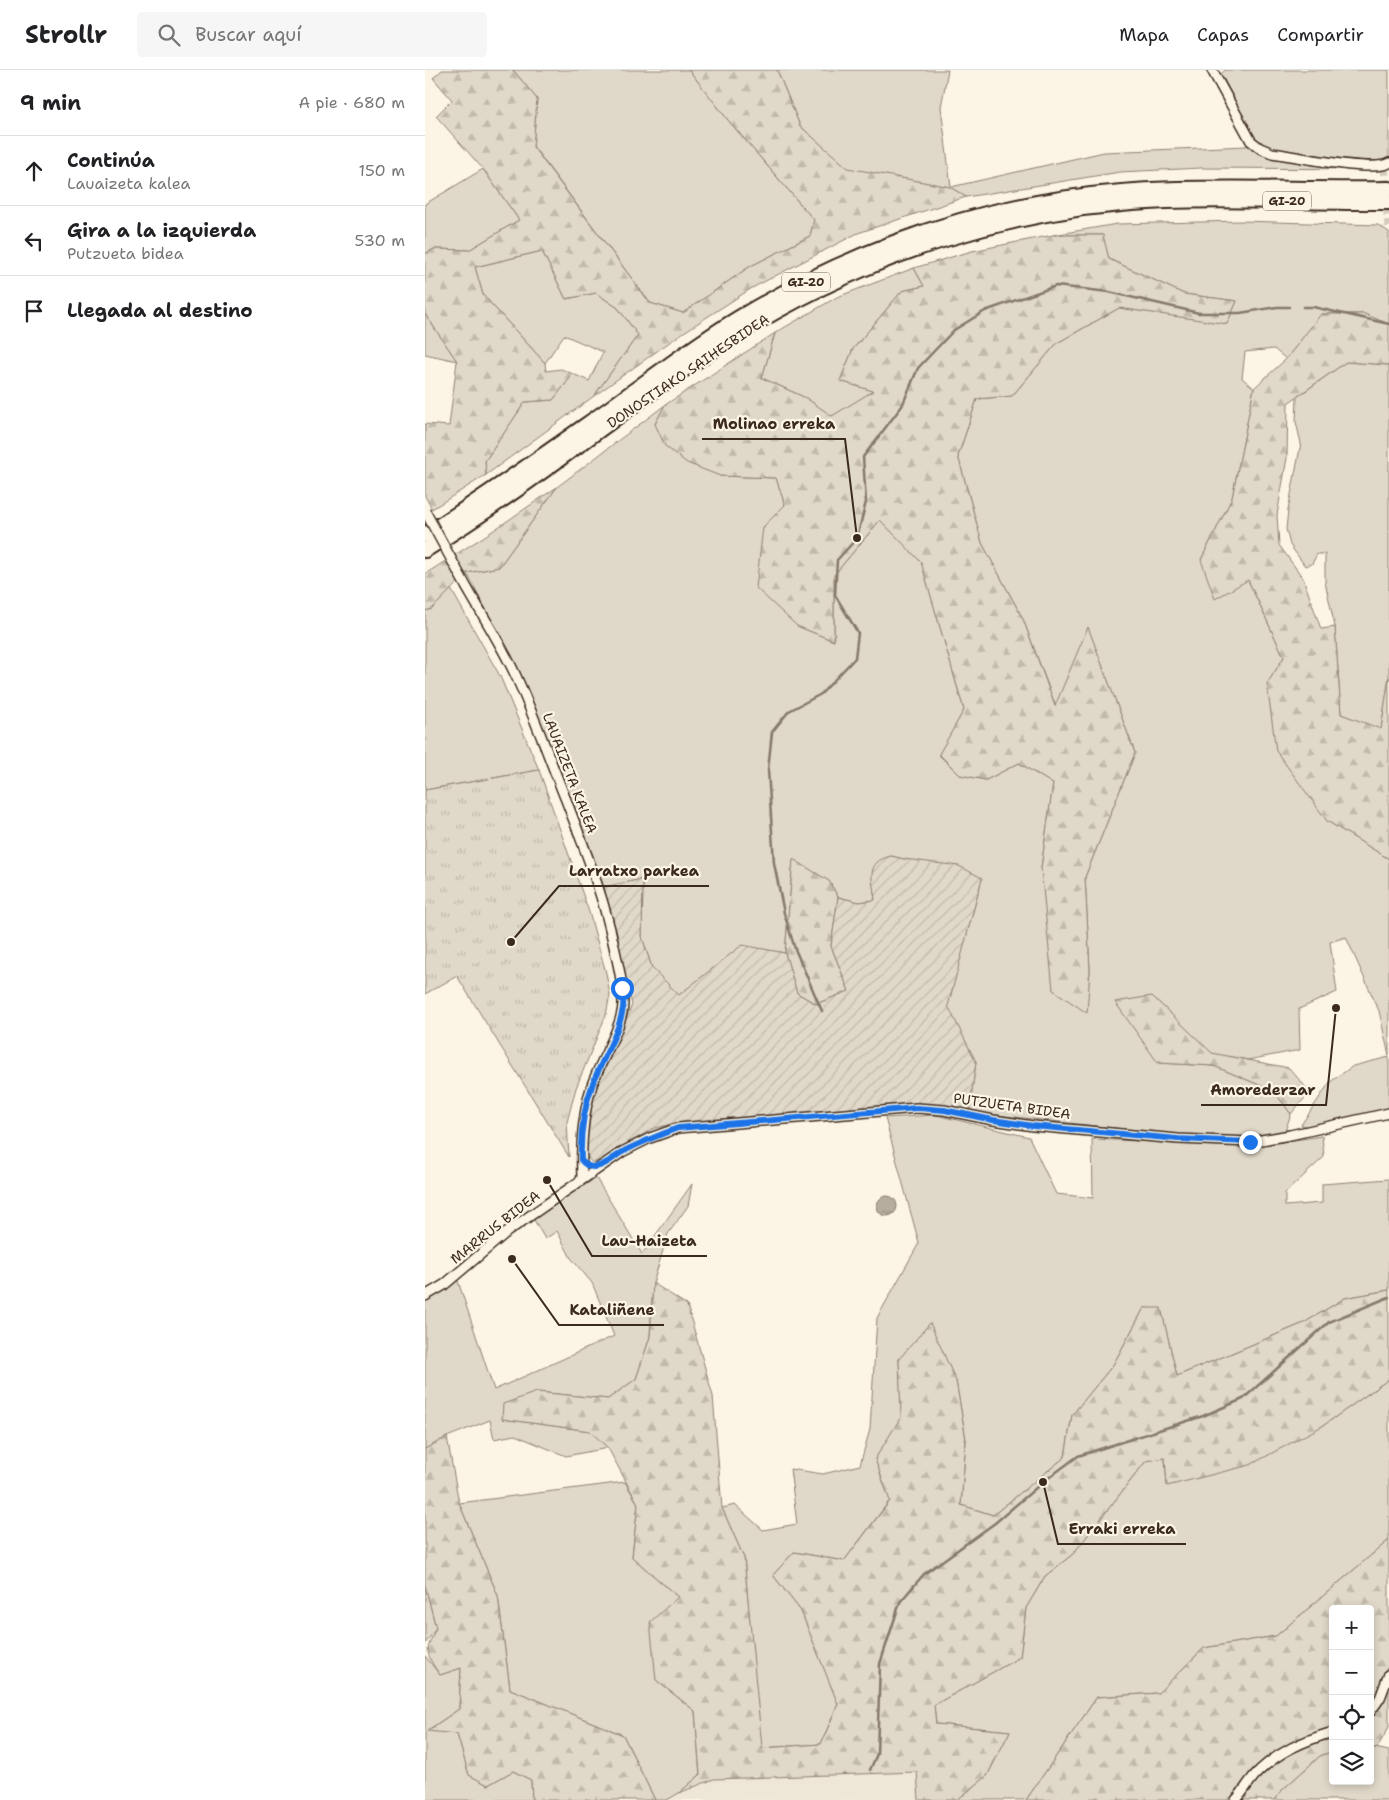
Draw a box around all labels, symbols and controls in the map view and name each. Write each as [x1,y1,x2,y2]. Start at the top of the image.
search box [137,12,487,57]
text: Strollr [25,19,107,51]
icon: search [155,21,183,49]
text: Buscar aquí [195,22,302,47]
text: Mapa [1119,23,1169,47]
text: Capas [1197,23,1249,47]
text: Compartir [1277,23,1364,47]
text: 9 min [20,89,81,117]
text: A pie · 680 m [298,92,405,113]
text: Continúa [67,148,155,173]
icon: ahead [20,157,48,185]
text: 150 m [358,160,405,181]
text: Lauaizeta kalea [67,173,191,194]
road number: GI-20 [1263,192,1311,210]
text: Gira a la izquierda [67,218,256,243]
icon: left [20,227,48,255]
text: 530 m [355,230,405,251]
text: Putzueta bidea [67,243,184,264]
road number: GI-20 [782,272,830,292]
icon: arrive [20,297,48,325]
text: Llegada al destino [67,298,253,323]
street label: DONOSTIAKO SAIHESBIDEA [603,310,773,432]
callout: Molinao erreka [702,409,845,439]
text: Molinao erreka [713,414,836,434]
street label: LAUAIZETA KALEA [539,710,601,836]
callout: Larratxo parkea [559,856,709,886]
text: Larratxo parkea [569,861,700,881]
route start [611,977,634,1000]
callout: Amorederzar [1201,1075,1326,1105]
text: Amorederzar [1210,1080,1316,1100]
street label: PUTZUETA BIDEA [952,1089,1072,1123]
route end [1239,1131,1262,1154]
street label: MARRUS BIDEA [447,1186,543,1268]
callout: Lau-Haizeta [592,1226,707,1256]
text: Lau-Haizeta [601,1231,697,1251]
callout: Kataliñene [559,1295,664,1325]
text: Kataliñene [569,1300,655,1320]
callout: Erraki erreka [1058,1514,1186,1544]
text: Erraki erreka [1068,1519,1176,1539]
map controls [1329,1605,1374,1785]
button: + [1329,1605,1374,1650]
button: − [1329,1650,1374,1695]
button: locate [1329,1695,1374,1740]
button: layers [1329,1740,1374,1785]

